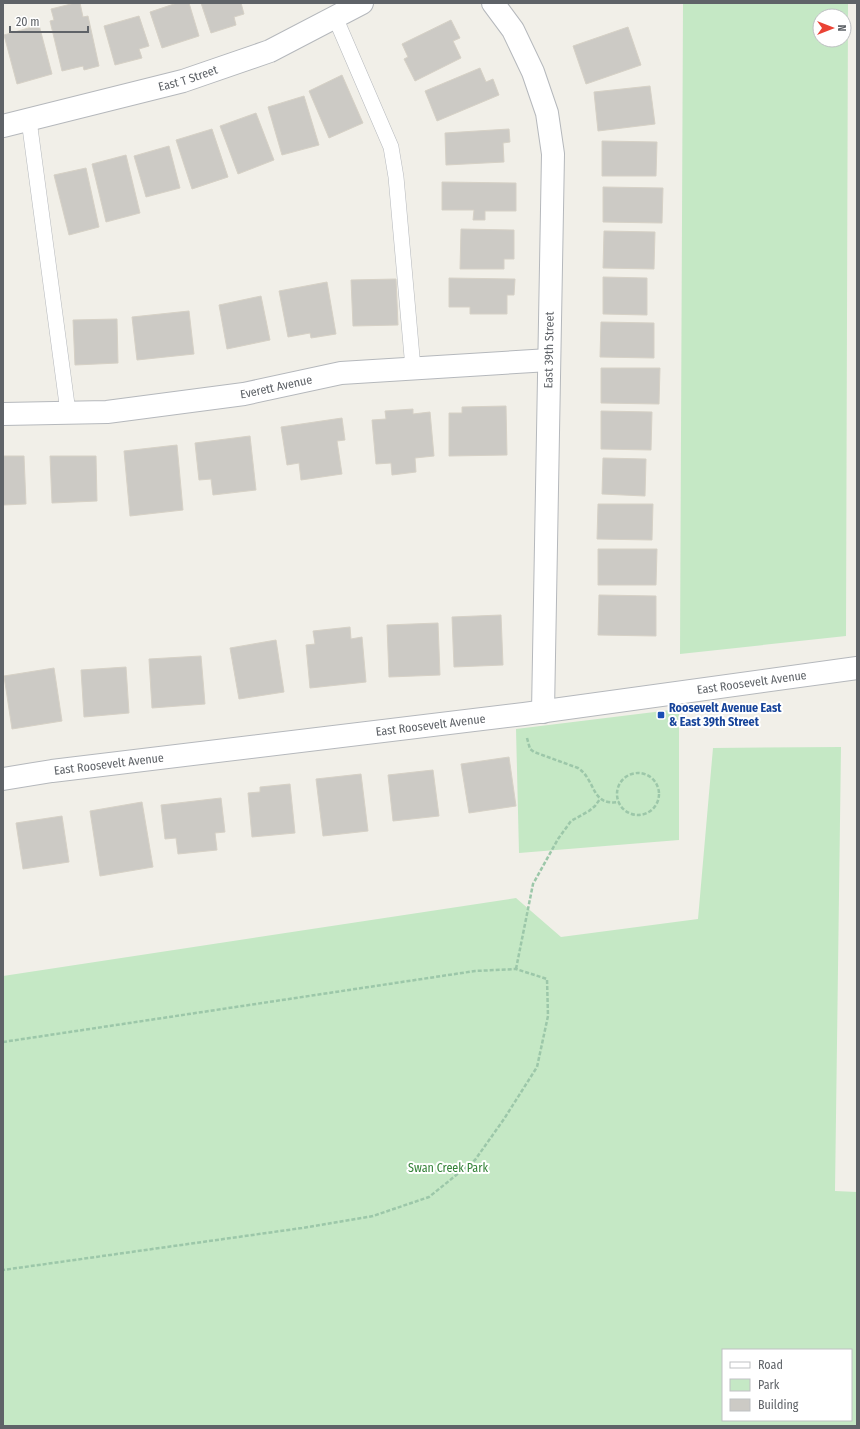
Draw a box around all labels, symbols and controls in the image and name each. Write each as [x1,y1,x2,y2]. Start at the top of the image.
scale bar [10,8,88,34]
north arrow [812,8,852,48]
text: 20 m [16,15,40,29]
text: N [835,25,848,31]
street label: East T Street [157,63,219,94]
street label: East 39th Street [541,311,557,389]
street label: Everett Avenue [239,372,313,401]
street label: East Roosevelt Avenue [696,668,807,697]
place label: Roosevelt Avenue East & East 39th Street [669,701,782,729]
marker: Roosevelt Avenue East & East 39th Street [656,710,666,720]
street label: East Roosevelt Avenue [375,712,486,739]
street label: East Roosevelt Avenue [53,751,165,778]
park label: Swan Creek Park [408,1161,488,1175]
legend [722,1349,852,1421]
text: Road [758,1358,783,1372]
text: Park [758,1378,780,1392]
text: Building [758,1398,799,1412]

